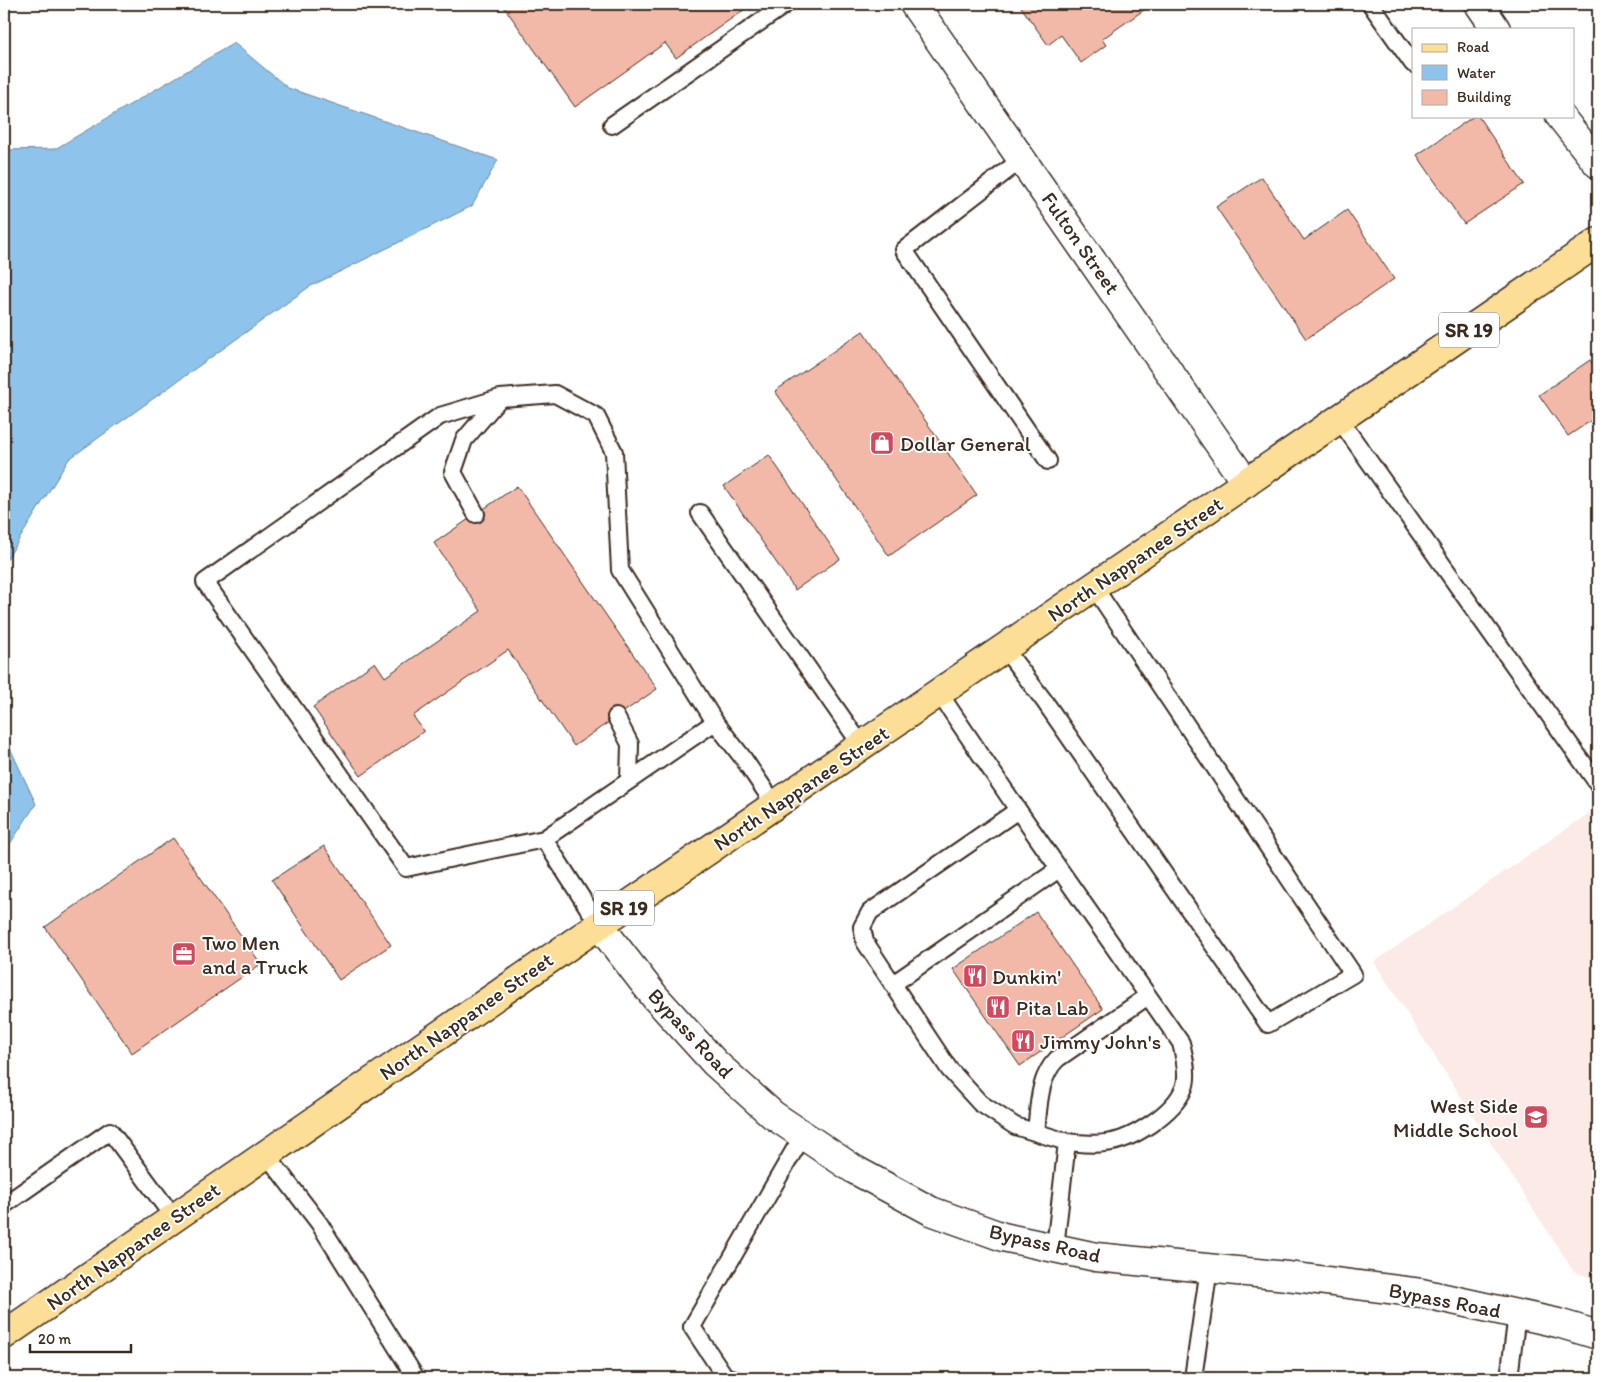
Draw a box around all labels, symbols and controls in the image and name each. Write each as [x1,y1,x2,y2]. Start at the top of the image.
legend [1412,28,1574,118]
text: Road [1457,38,1490,56]
text: Water [1457,64,1496,82]
text: Building [1457,88,1511,106]
street label: Fulton Street [1037,187,1125,299]
road number: SR 19 [1439,312,1499,348]
shop icon: Dollar General [869,430,895,456]
place label: Dollar General [900,431,1031,456]
street label: North Nappanee Street [1043,491,1228,627]
street label: North Nappanee Street [709,720,894,856]
road number: SR 19 [594,890,654,926]
place label: Two Men and a Truck [202,930,308,979]
office icon: Two Men and a Truck [171,941,197,967]
street label: North Nappanee Street [374,947,558,1085]
restaurant icon: Dunkin' [962,963,988,989]
place label: Dunkin' [992,964,1061,989]
street label: Bypass Road [643,983,739,1083]
restaurant icon: Pita Lab [985,994,1011,1020]
place label: Pita Lab [1016,995,1089,1020]
restaurant icon: Jimmy John's [1010,1028,1036,1054]
place label: Jimmy John's [1040,1029,1161,1054]
place label: West Side Middle School [1393,1093,1518,1142]
school or university icon: West Side Middle School [1523,1104,1549,1130]
street label: North Nappanee Street [41,1177,225,1315]
street label: Bypass Road [987,1218,1103,1268]
street label: Bypass Road [1387,1277,1503,1323]
scale bar [30,1322,131,1354]
text: 20 m [38,1330,72,1348]

